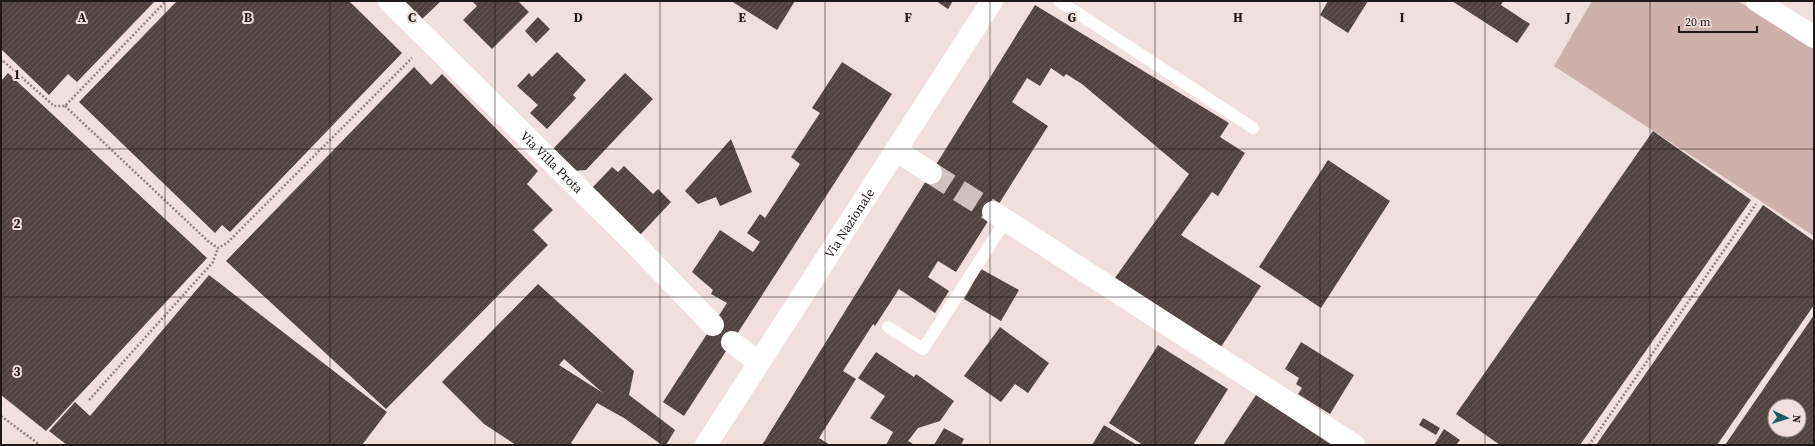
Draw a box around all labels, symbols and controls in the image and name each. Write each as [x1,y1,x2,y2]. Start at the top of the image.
scale bar [1679,8,1757,34]
text: A [78,9,87,26]
text: B [244,9,253,26]
text: C [408,9,416,26]
text: D [573,9,583,26]
text: E [738,9,746,26]
text: F [904,9,912,26]
text: G [1068,9,1077,26]
text: H [1233,9,1243,26]
text: I [1399,9,1405,26]
text: J [1564,9,1571,26]
text: 20 m [1685,14,1711,30]
text: 1 [13,66,21,83]
street label: Via Villa Prota [516,127,587,197]
street label: Via Nazionale [821,185,878,262]
text: 2 [13,215,21,232]
text: 3 [13,363,21,380]
north arrow [1767,398,1807,438]
text: N [1789,414,1804,423]

